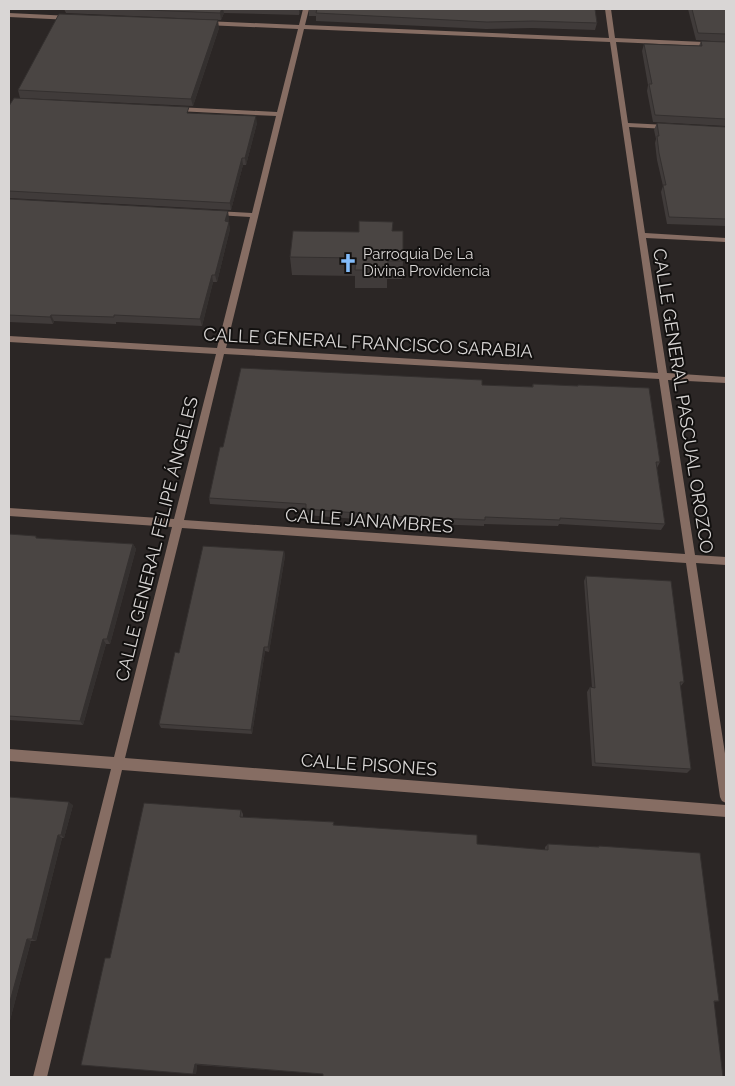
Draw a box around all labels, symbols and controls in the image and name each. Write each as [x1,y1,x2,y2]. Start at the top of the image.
place label: Parroquia De La Divina Providencia [363,245,490,280]
street label: CALLE GENERAL PASCUAL OROZCO [649,247,718,555]
church icon: Parroquia De La Divina Providencia [337,252,359,274]
street label: CALLE GENERAL FRANCISCO SARABIA [203,323,533,362]
street label: CALLE GENERAL FELIPE ÁNGELES [110,394,202,684]
street label: CALLE JANAMBRES [284,504,454,537]
street label: CALLE PISONES [300,749,438,780]

